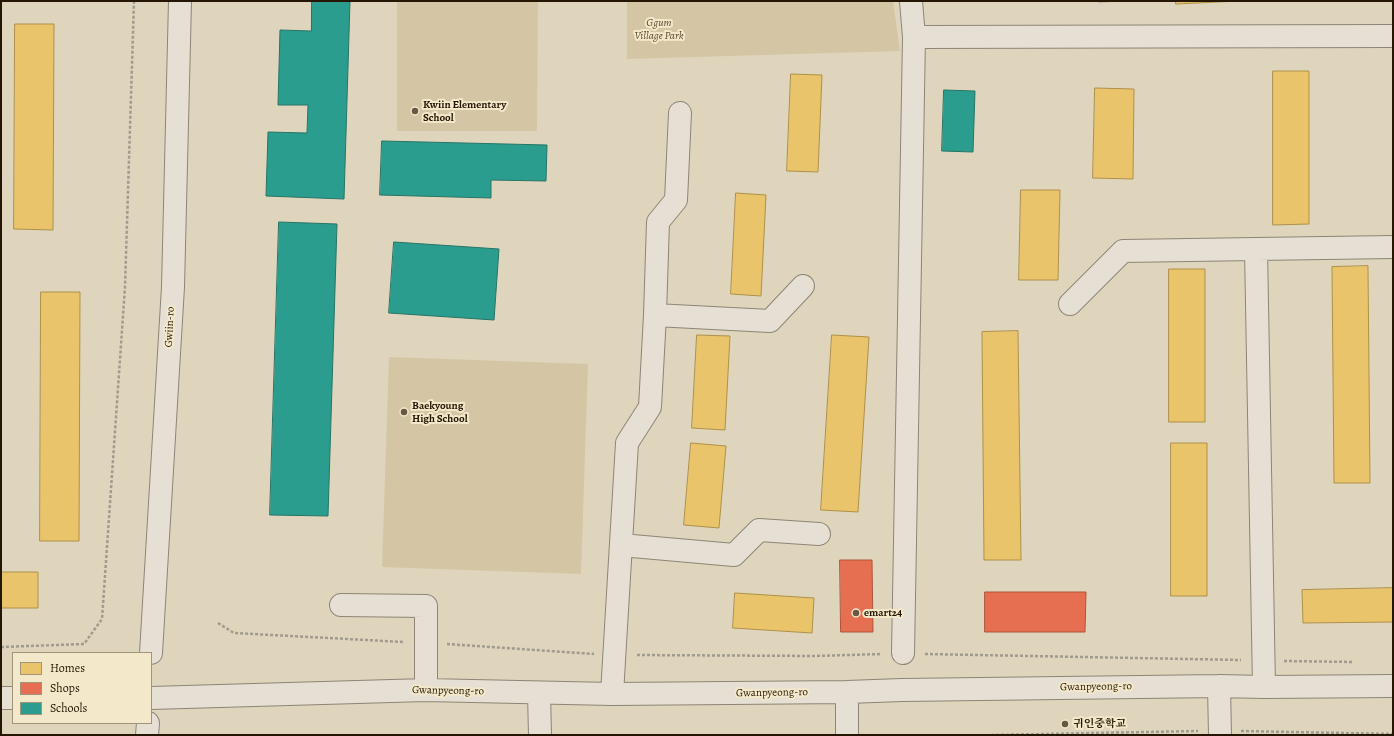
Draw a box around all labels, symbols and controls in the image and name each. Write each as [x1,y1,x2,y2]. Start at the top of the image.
park label: Ggum Village Park [634,16,684,42]
place label: Kwiin Elementary School [423,98,506,124]
marker: Kwiin Elementary School [410,106,420,116]
street label: Gwiin-ro [162,306,178,348]
place label: Baekyoung High School [412,399,468,425]
marker: Baekyoung High School [399,407,409,417]
place label: emart24 [864,606,902,620]
marker: emart24 [851,608,861,618]
legend [12,652,152,724]
text: Homes [50,660,85,676]
text: Shops [50,680,80,696]
street label: Gwanpyeong-ro [1060,680,1132,694]
street label: Gwanpyeong-ro [412,684,484,698]
street label: Gwanpyeong-ro [736,686,808,700]
text: Schools [50,700,87,716]
place label: 귀인중학교 [1073,717,1126,731]
marker: 귀인중학교 [1060,719,1070,729]

